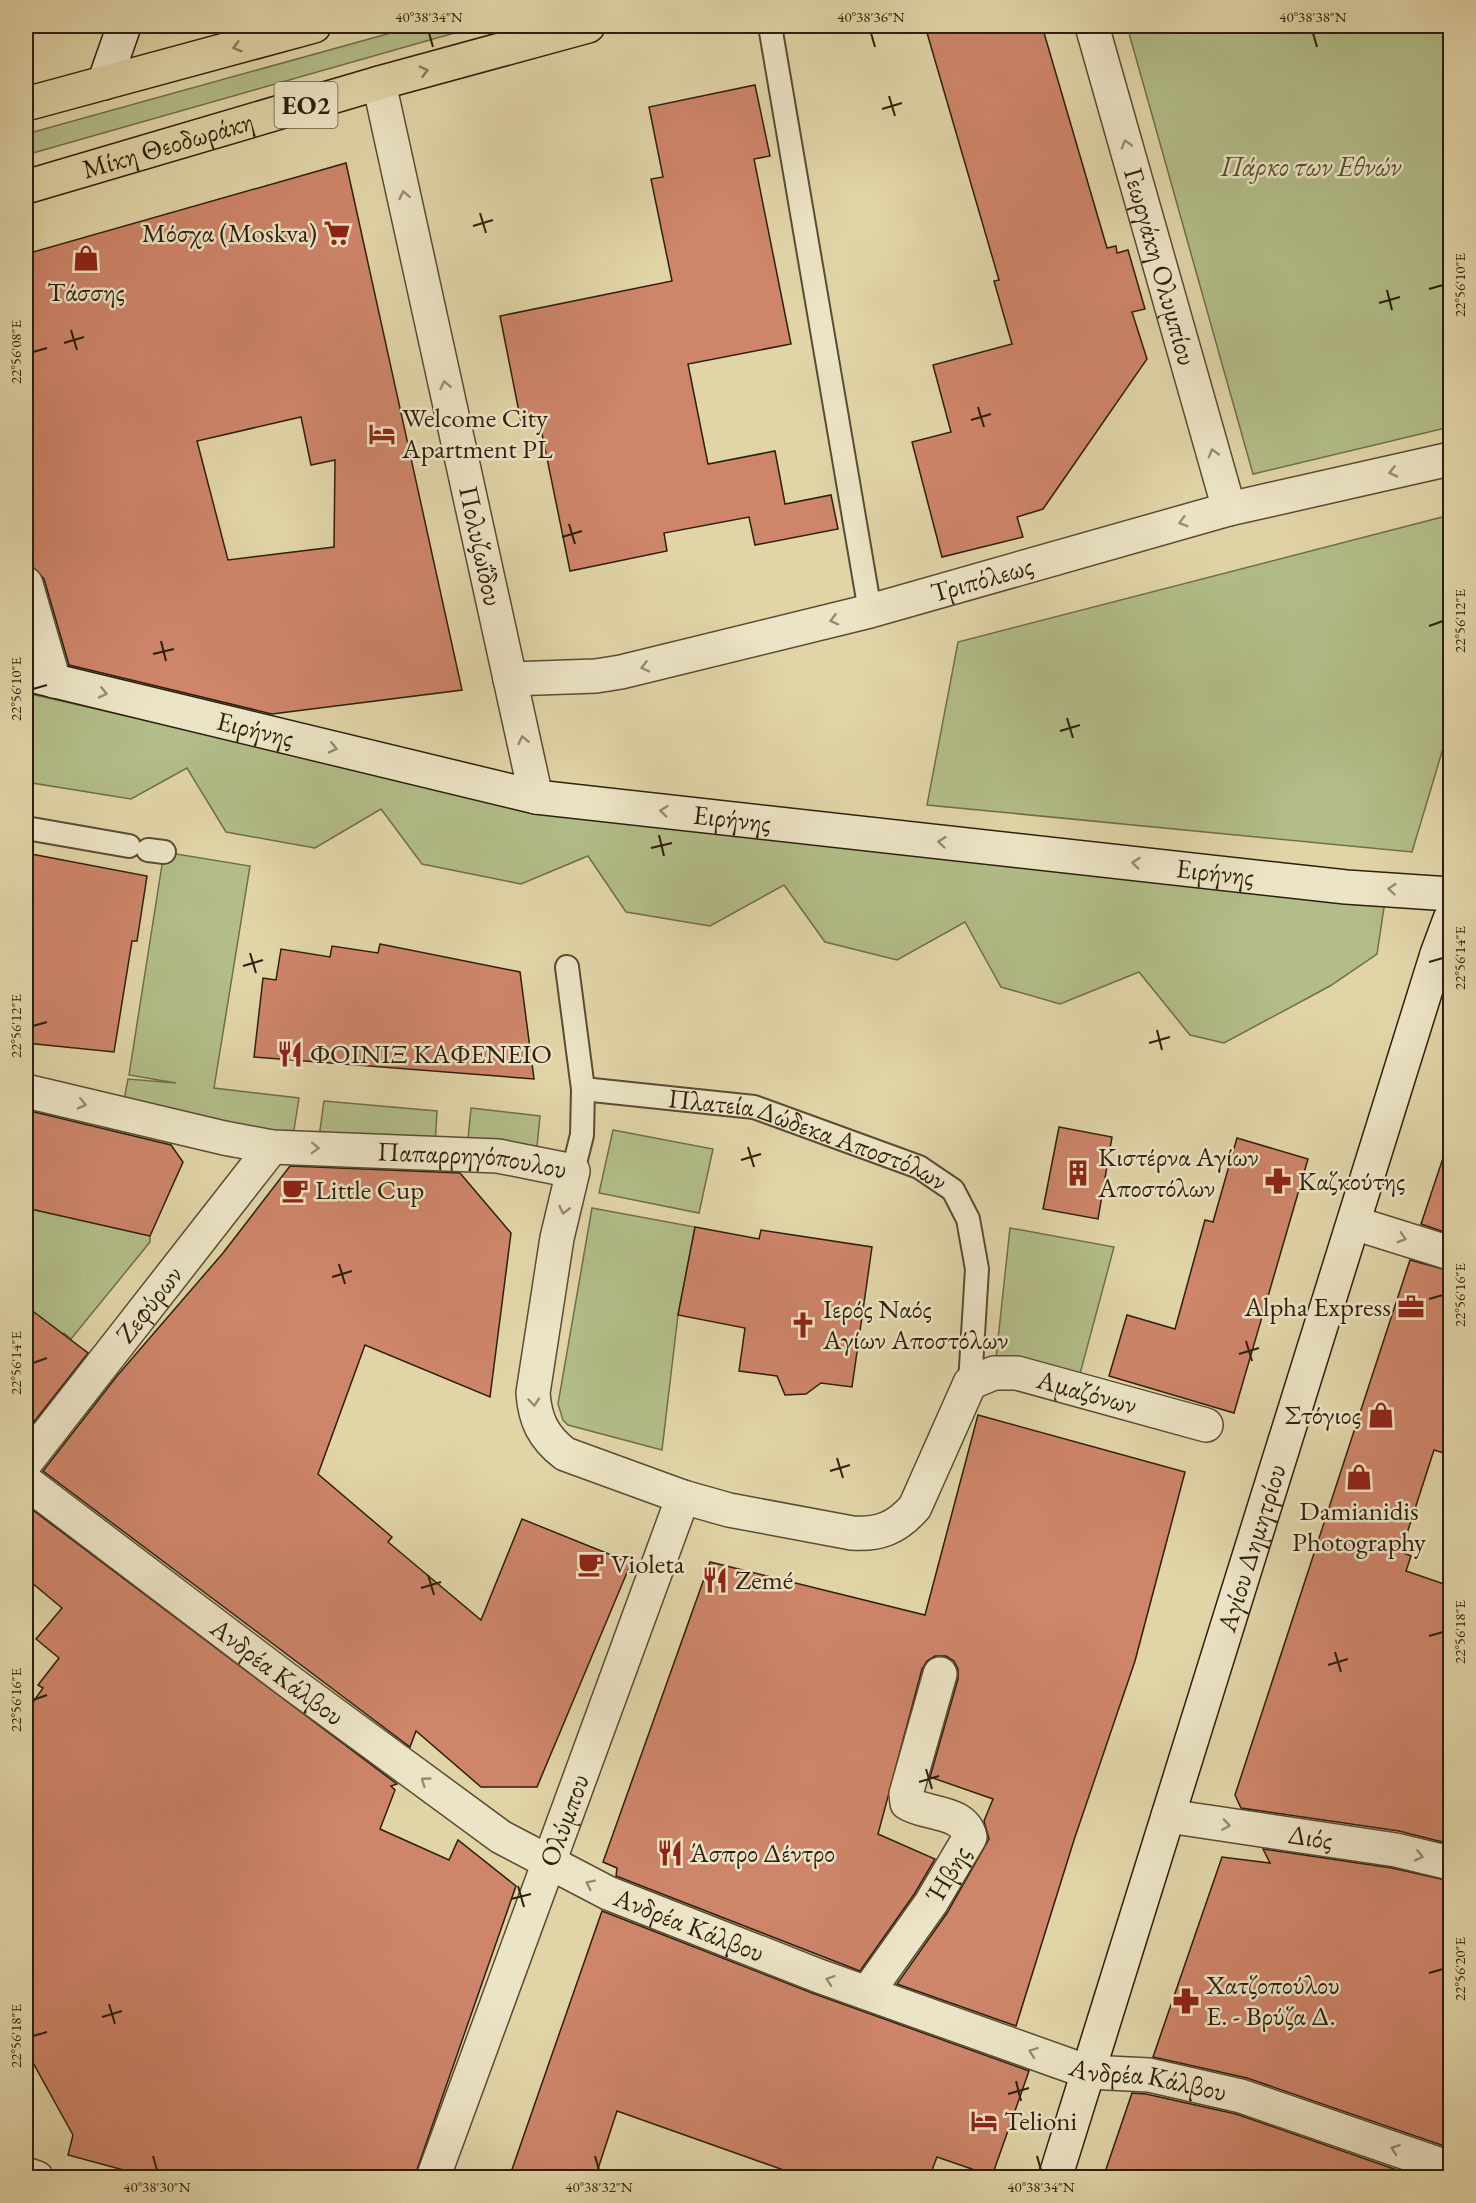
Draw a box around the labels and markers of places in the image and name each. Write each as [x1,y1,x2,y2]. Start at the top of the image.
place label: Μόσχα (Moskva) [142,215,317,250]
supermarket icon: Μόσχα (Moskva) [322,218,352,248]
shop icon: Τάσσης [71,243,101,273]
place label: Τάσσης [47,274,125,309]
place label: Welcome City Apartment PL [401,400,553,466]
hotel icon: Welcome City Apartment PL [367,419,397,449]
place label: ΦΟΙΝΙΞ ΚΑΦΕΝΕΙΟ [310,1036,552,1071]
restaurant icon: ΦΟΙΝΙΞ ΚΑΦΕΝΕΙΟ [275,1039,305,1069]
place label: Κιστέρνα Αγίων Αποστόλων [1097,1139,1259,1205]
building icon: Κιστέρνα Αγίων Αποστόλων [1063,1158,1093,1188]
place label: Καζκούτης [1298,1163,1405,1198]
pharmacy icon: Καζκούτης [1263,1166,1293,1196]
place label: Little Cup [315,1172,424,1207]
cafe icon: Little Cup [280,1175,310,1205]
place label: Alpha Express [1243,1289,1391,1324]
place label: Ιερός Ναός Αγίων Αποστόλων [822,1291,1008,1357]
office icon: Alpha Express [1396,1292,1426,1322]
church icon: Ιερός Ναός Αγίων Αποστόλων [788,1310,818,1340]
place label: Στόγιος [1285,1397,1361,1432]
shop icon: Στόγιος [1366,1400,1396,1430]
shop icon: Damianidis Photography [1344,1462,1374,1492]
place label: Damianidis Photography [1292,1493,1426,1559]
place label: Violeta [611,1546,685,1581]
cafe icon: Violeta [576,1549,606,1579]
place label: Zemé [735,1562,793,1597]
restaurant icon: Zemé [700,1565,730,1595]
place label: Άσπρο Δέντρο [689,1835,835,1870]
restaurant icon: Άσπρο Δέντρο [655,1838,685,1868]
place label: Χατζοπούλου Ε. - Βρύζα Δ. [1205,1967,1340,2033]
pharmacy icon: Χατζοπούλου Ε. - Βρύζα Δ. [1171,1986,1201,2016]
place label: Telioni [1004,2103,1078,2138]
hotel icon: Telioni [969,2106,999,2136]

